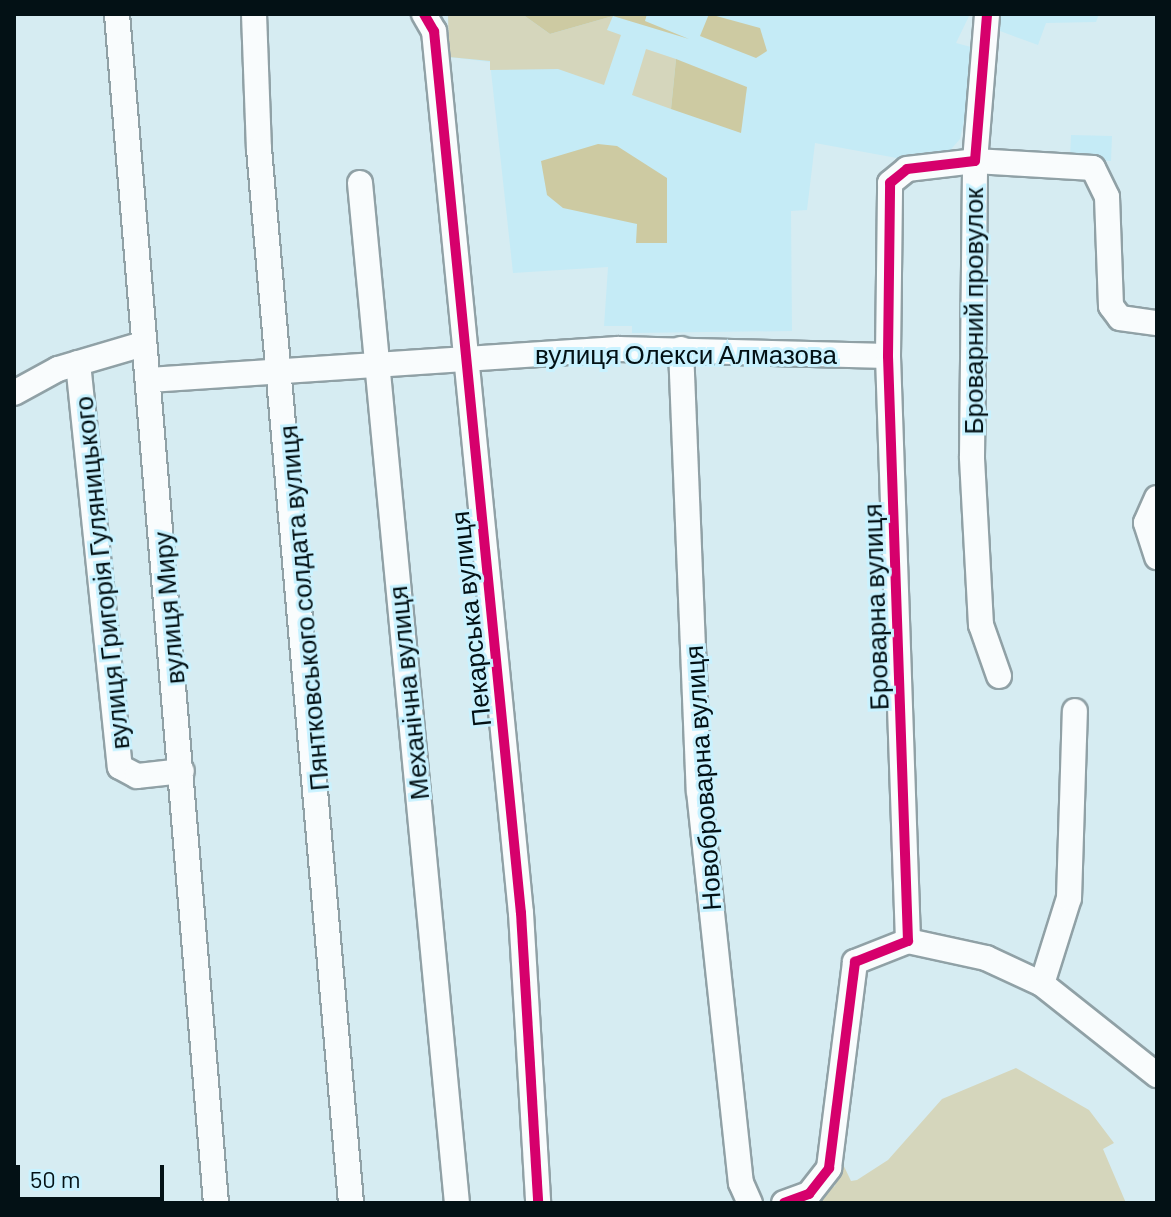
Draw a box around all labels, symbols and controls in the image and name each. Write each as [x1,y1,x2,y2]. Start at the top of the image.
street label: Броварний провулок [957,188,989,434]
street label: вулиця Олекси Алмазова [535,338,837,370]
street label: вулиця Григорія Гуляницького [67,395,135,751]
street label: Пянтковського солдата вулиця [271,424,335,792]
street label: Броварна вулиця [856,503,894,711]
street label: Пекарська вулиця [443,510,497,728]
street label: вулиця Миру [146,530,190,686]
street label: Механічна вулиця [381,584,435,802]
street label: Новоброварна вулиця [677,644,727,912]
scale bar [20,1149,168,1199]
text: 50 m [30,1164,81,1193]

